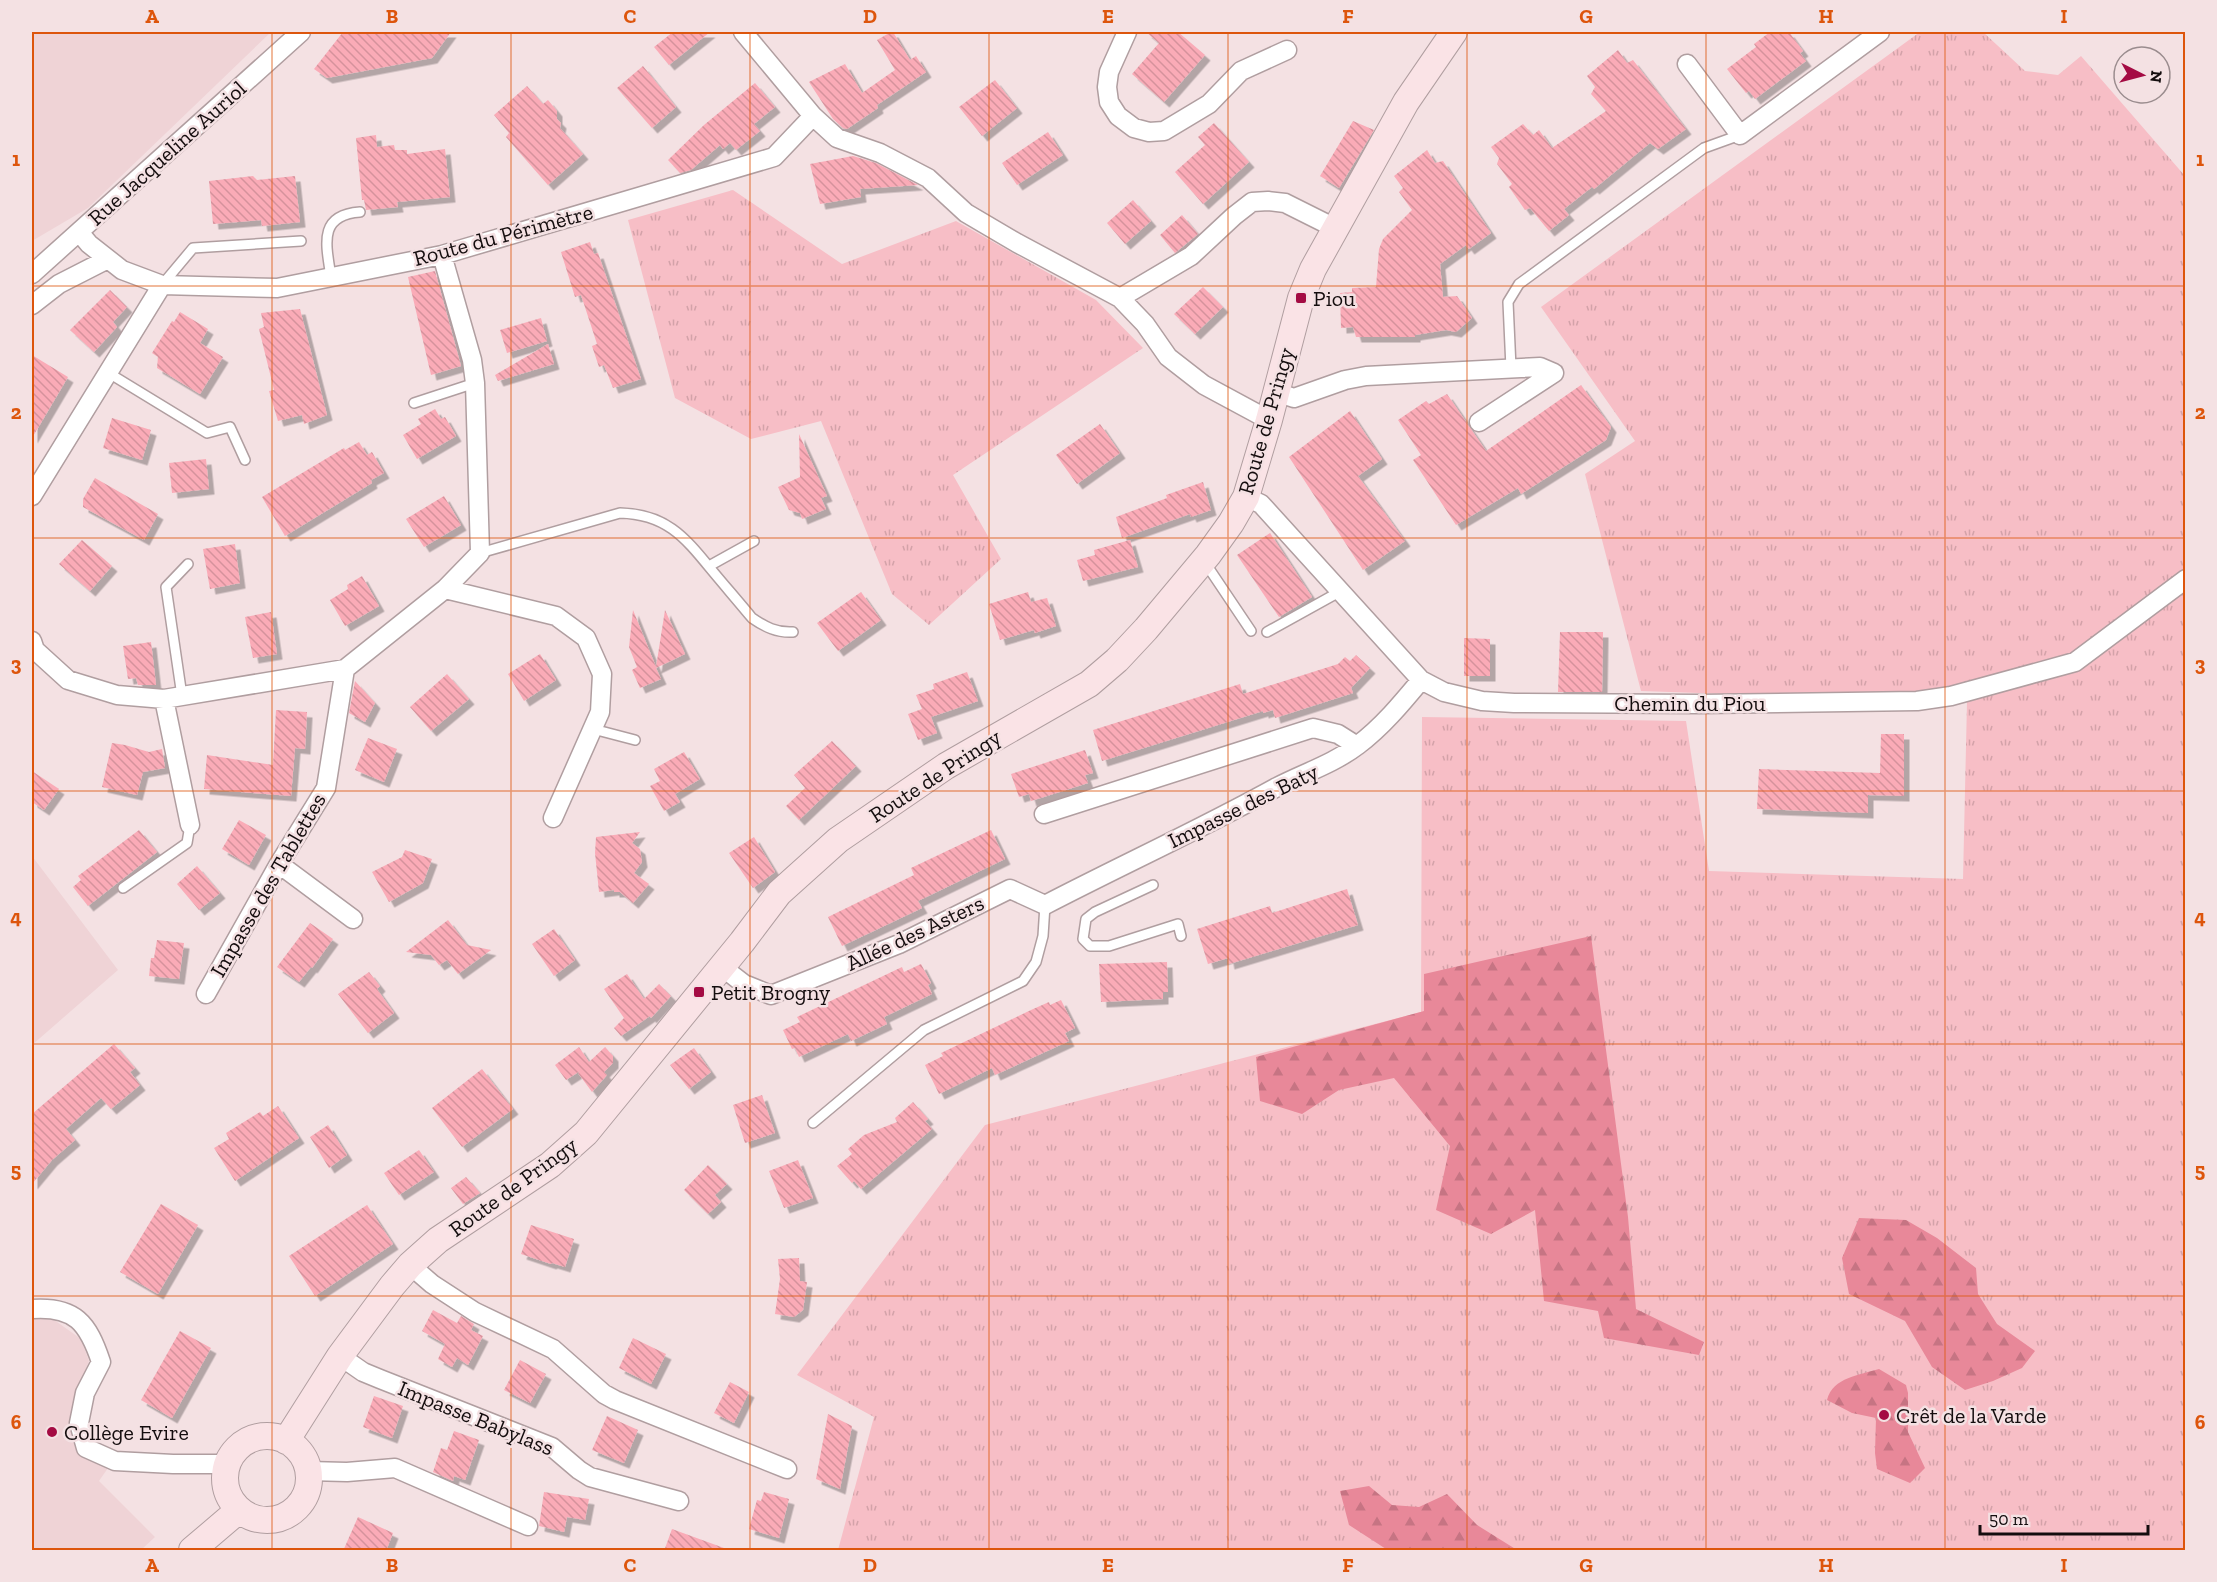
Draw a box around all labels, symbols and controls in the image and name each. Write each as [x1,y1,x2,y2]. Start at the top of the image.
text: A [145,4,159,28]
text: B [386,4,398,28]
text: C [624,4,637,28]
text: D [863,4,877,28]
text: E [1102,4,1114,28]
text: F [1342,4,1354,28]
text: G [1579,4,1593,28]
text: H [1818,4,1834,28]
text: I [2060,4,2068,28]
north arrow [2112,45,2172,105]
text: N [2146,69,2167,84]
street label: Rue Jacqueline Auriol [82,75,252,231]
text: 1 [12,147,20,171]
text: 1 [2196,147,2204,171]
street label: Route du Périmètre [410,198,596,272]
place label: Piou [1313,285,1356,312]
marker: Piou [1294,291,1308,305]
street label: Route de Pringy [1232,344,1300,498]
text: 2 [11,400,22,424]
text: 2 [2195,400,2206,424]
text: 3 [11,652,22,676]
text: 3 [2195,652,2206,676]
street label: Chemin du Piou [1614,690,1766,717]
street label: Route de Pringy [864,723,1007,829]
street label: Impasse des Baty [1163,758,1323,854]
street label: Impasse des Tablettes [204,788,332,982]
street label: Allée des Asters [842,889,988,977]
text: 4 [10,905,22,929]
text: 4 [2194,905,2206,929]
place label: Petit Brogny [711,979,831,1006]
marker: Petit Brogny [692,985,706,999]
street label: Route de Pringy [444,1131,583,1243]
text: 5 [11,1158,21,1182]
text: 5 [2195,1158,2205,1182]
street label: Impasse Babylass [394,1375,558,1461]
place label: Crêt de la Varde [1896,1402,2046,1429]
marker: Crêt de la Varde [1877,1408,1891,1422]
text: 6 [11,1410,22,1434]
text: 6 [2195,1410,2206,1434]
place label: Collège Evire [64,1419,189,1446]
marker: Collège Evire [45,1425,59,1439]
scale bar [1980,1498,2148,1536]
text: 50 m [1989,1508,2029,1530]
text: A [145,1553,159,1577]
text: B [386,1553,398,1577]
text: C [624,1553,637,1577]
text: D [863,1553,877,1577]
text: E [1102,1553,1114,1577]
text: F [1342,1553,1354,1577]
text: G [1579,1553,1593,1577]
text: H [1818,1553,1834,1577]
text: I [2060,1553,2068,1577]

